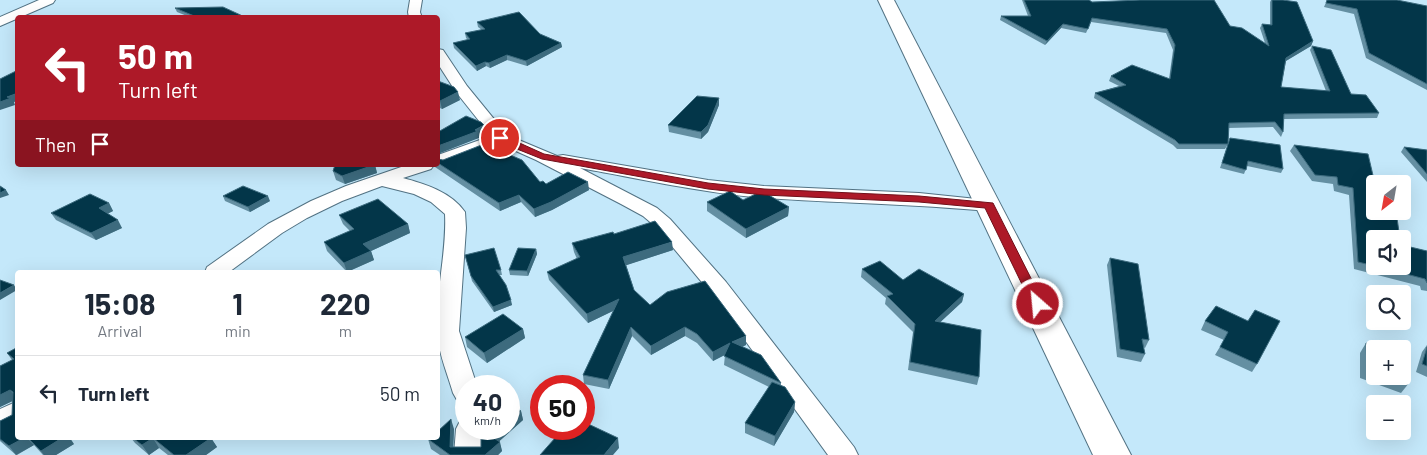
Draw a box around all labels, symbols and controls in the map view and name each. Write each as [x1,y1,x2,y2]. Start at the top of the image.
text: 50 m [118,34,193,76]
icon: left [35,35,100,100]
text: Turn left [118,76,198,102]
pin [479,117,521,159]
icon: arrive [486,124,514,152]
icon: arrive [86,130,114,158]
text: Then [35,133,76,156]
north arrow [1366,175,1411,220]
map controls [1366,175,1411,440]
button: sound [1366,230,1411,275]
position arrow [1011,277,1063,329]
text: 15:08 [84,285,155,321]
text: 1 [232,285,243,321]
text: 220 [320,285,371,321]
button: search [1366,285,1411,330]
text: Arrival [97,321,142,340]
text: min [225,321,251,340]
text: m [339,321,352,340]
button: + [1366,340,1411,385]
speed limit sign: 50 [530,375,595,440]
icon: left [35,379,63,407]
text: Turn left [78,382,149,405]
text: 50 m [380,382,420,405]
text: 40 [473,386,502,416]
button: − [1366,395,1411,440]
text: km/h [474,413,501,427]

